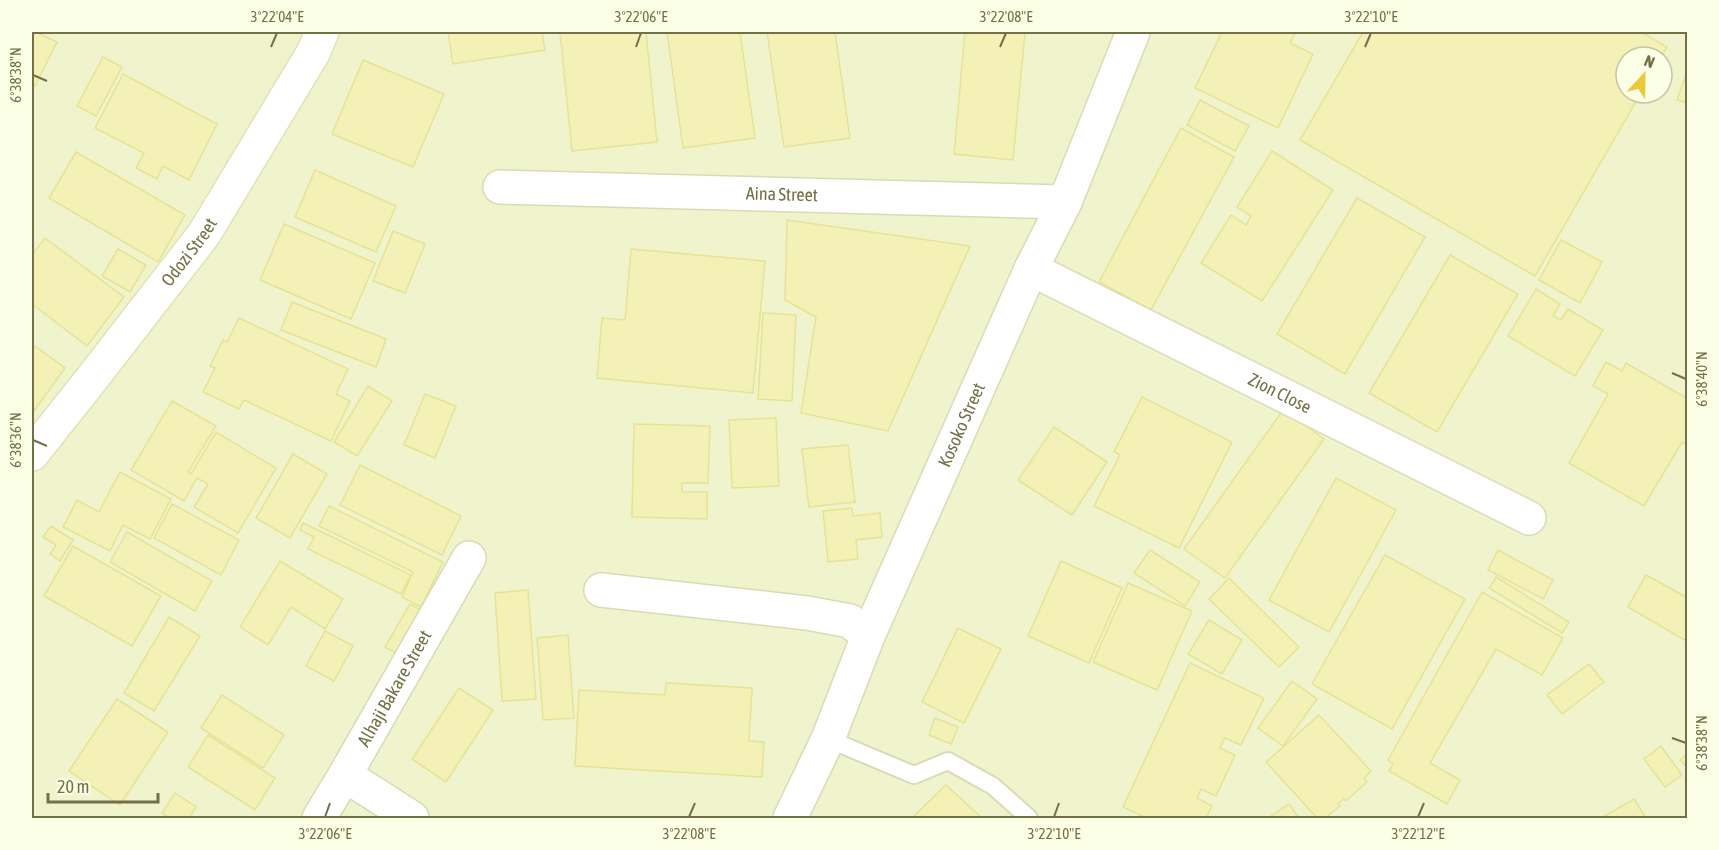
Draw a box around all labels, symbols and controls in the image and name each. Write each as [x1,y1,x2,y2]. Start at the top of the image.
text: 3°22'04"E [250,8,304,25]
text: 3°22'06"E [614,8,668,25]
text: 3°22'08"E [979,8,1033,25]
text: 3°22'10"E [1344,8,1398,25]
north arrow [1614,45,1674,105]
text: 6°38'38"N [7,47,24,103]
text: N [1642,51,1657,71]
street label: Aina Street [746,183,818,205]
street label: Odozi Street [157,214,221,290]
text: 6°38'40"N [1693,351,1710,407]
street label: Zion Close [1245,368,1315,417]
street label: Kosoko Street [933,380,989,470]
text: 6°38'36"N [7,412,24,468]
street label: Alhaji Bakare Street [353,626,435,750]
text: 6°38'38"N [1693,715,1710,771]
scale bar [48,766,158,804]
text: 20 m [57,776,89,797]
text: 3°22'06"E [298,825,352,842]
text: 3°22'08"E [662,825,716,842]
text: 3°22'10"E [1027,825,1081,842]
text: 3°22'12"E [1391,825,1445,842]

